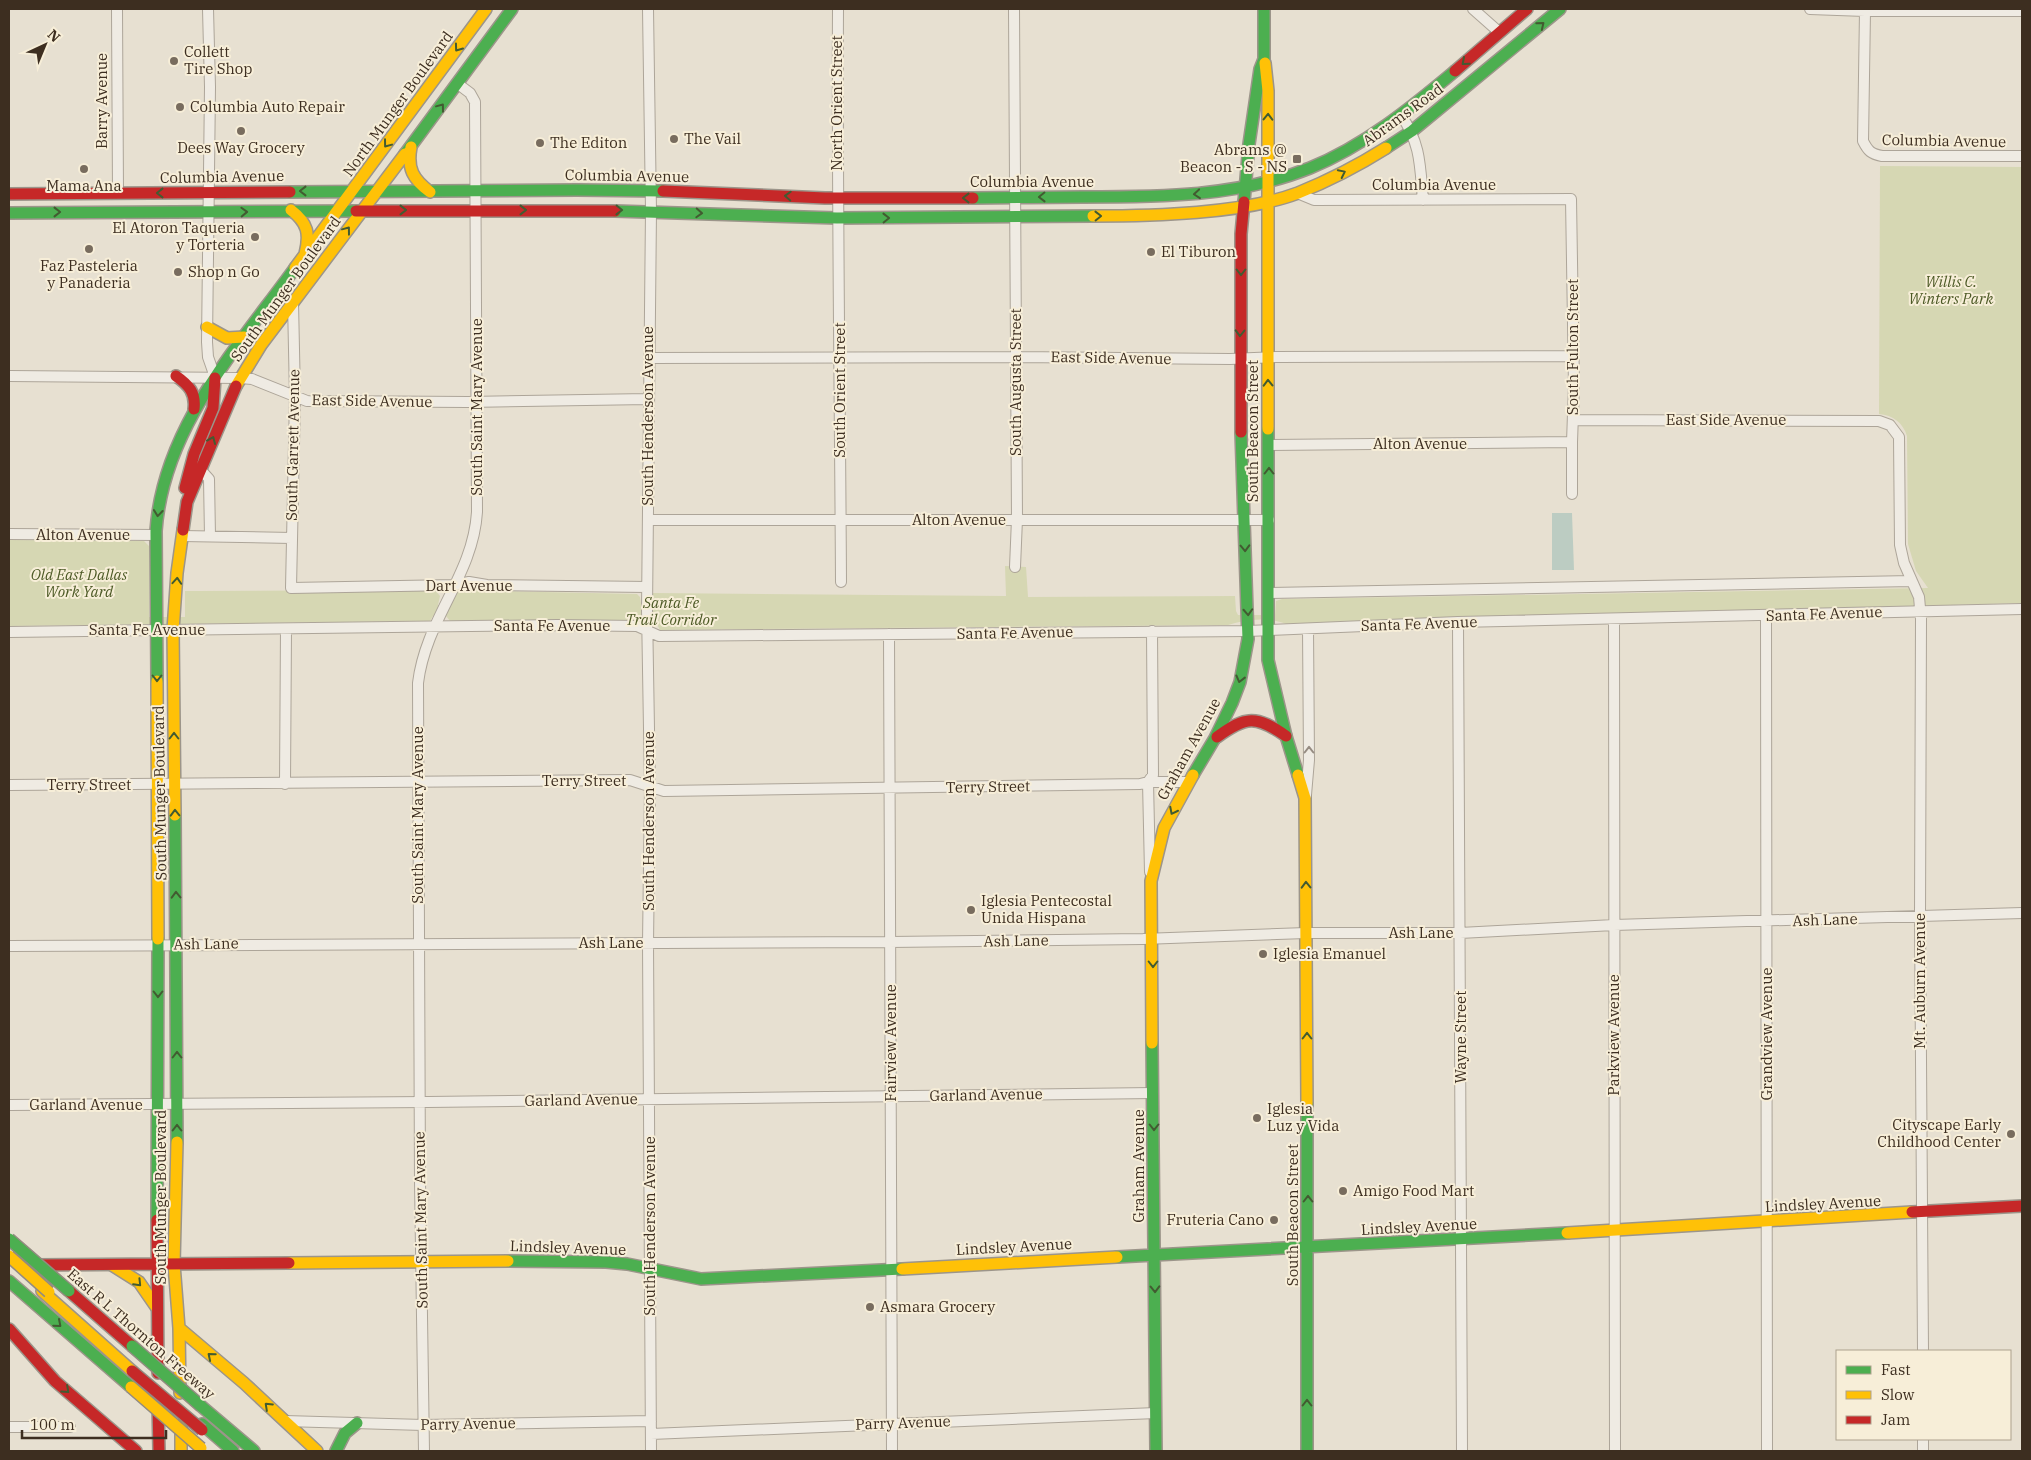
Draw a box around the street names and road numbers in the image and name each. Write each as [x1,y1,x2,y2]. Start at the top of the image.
street label: North Munger Boulevard [338,27,457,180]
street label: North Orient Street [827,35,846,171]
street label: Barry Avenue [92,53,111,149]
street label: Abrams Road [1359,79,1447,150]
street label: Columbia Avenue [1882,130,2006,151]
street label: Columbia Avenue [565,165,689,186]
street label: Columbia Avenue [160,166,284,187]
street label: Columbia Avenue [970,172,1094,191]
street label: Columbia Avenue [1372,175,1496,194]
street label: South Munger Boulevard [226,212,345,365]
street label: South Fulton Street [1563,279,1582,415]
street label: South Augusta Street [1006,308,1025,456]
street label: South Saint Mary Avenue [467,318,486,496]
street label: South Orient Street [830,322,849,458]
street label: South Henderson Avenue [638,326,657,506]
street label: East Side Avenue [1050,347,1172,368]
street label: South Beacon Street [1243,360,1262,502]
street label: South Garrett Avenue [282,369,303,521]
street label: East Side Avenue [311,390,433,411]
street label: East Side Avenue [1666,410,1786,429]
street label: Alton Avenue [1373,434,1467,453]
street label: Alton Avenue [912,510,1006,529]
street label: Alton Avenue [36,525,130,544]
street label: Dart Avenue [425,576,513,595]
street label: Santa Fe Avenue [1765,602,1883,625]
street label: Santa Fe Avenue [1360,612,1478,635]
street label: Santa Fe Avenue [494,616,610,635]
street label: Santa Fe Avenue [89,620,205,639]
street label: Santa Fe Avenue [957,622,1073,643]
street label: Graham Avenue [1153,694,1224,803]
street label: South Munger Boulevard [148,705,171,881]
street label: South Saint Mary Avenue [408,726,427,904]
street label: South Henderson Avenue [639,731,658,911]
street label: Terry Street [542,771,626,790]
street label: Terry Street [47,775,131,794]
street label: Terry Street [946,776,1030,797]
street label: Ash Lane [1792,909,1858,930]
street label: Mt. Auburn Avenue [1910,913,1929,1049]
street label: Ash Lane [1388,923,1454,942]
street label: Ash Lane [983,930,1049,951]
street label: Ash Lane [173,933,239,954]
street label: Ash Lane [578,933,644,952]
street label: Grandview Avenue [1757,968,1776,1101]
street label: Parkview Avenue [1604,974,1623,1096]
street label: Fairview Avenue [881,984,900,1102]
street label: Wayne Street [1451,991,1470,1083]
street label: Garland Avenue [929,1084,1043,1105]
street label: Garland Avenue [524,1089,638,1110]
street label: Garland Avenue [29,1095,143,1114]
street label: Graham Avenue [1129,1109,1148,1223]
street label: South Munger Boulevard [151,1110,170,1285]
street label: South Saint Mary Avenue [409,1131,432,1309]
street label: South Henderson Avenue [640,1136,659,1316]
street label: South Beacon Street [1283,1144,1302,1286]
street label: Lindsley Avenue [1764,1191,1882,1216]
street label: Lindsley Avenue [1360,1214,1478,1239]
street label: Lindsley Avenue [955,1234,1073,1259]
street label: Lindsley Avenue [510,1236,626,1259]
street label: East R L Thornton Freeway [63,1264,219,1403]
street label: Parry Avenue [855,1411,951,1434]
street label: Parry Avenue [420,1413,516,1434]

